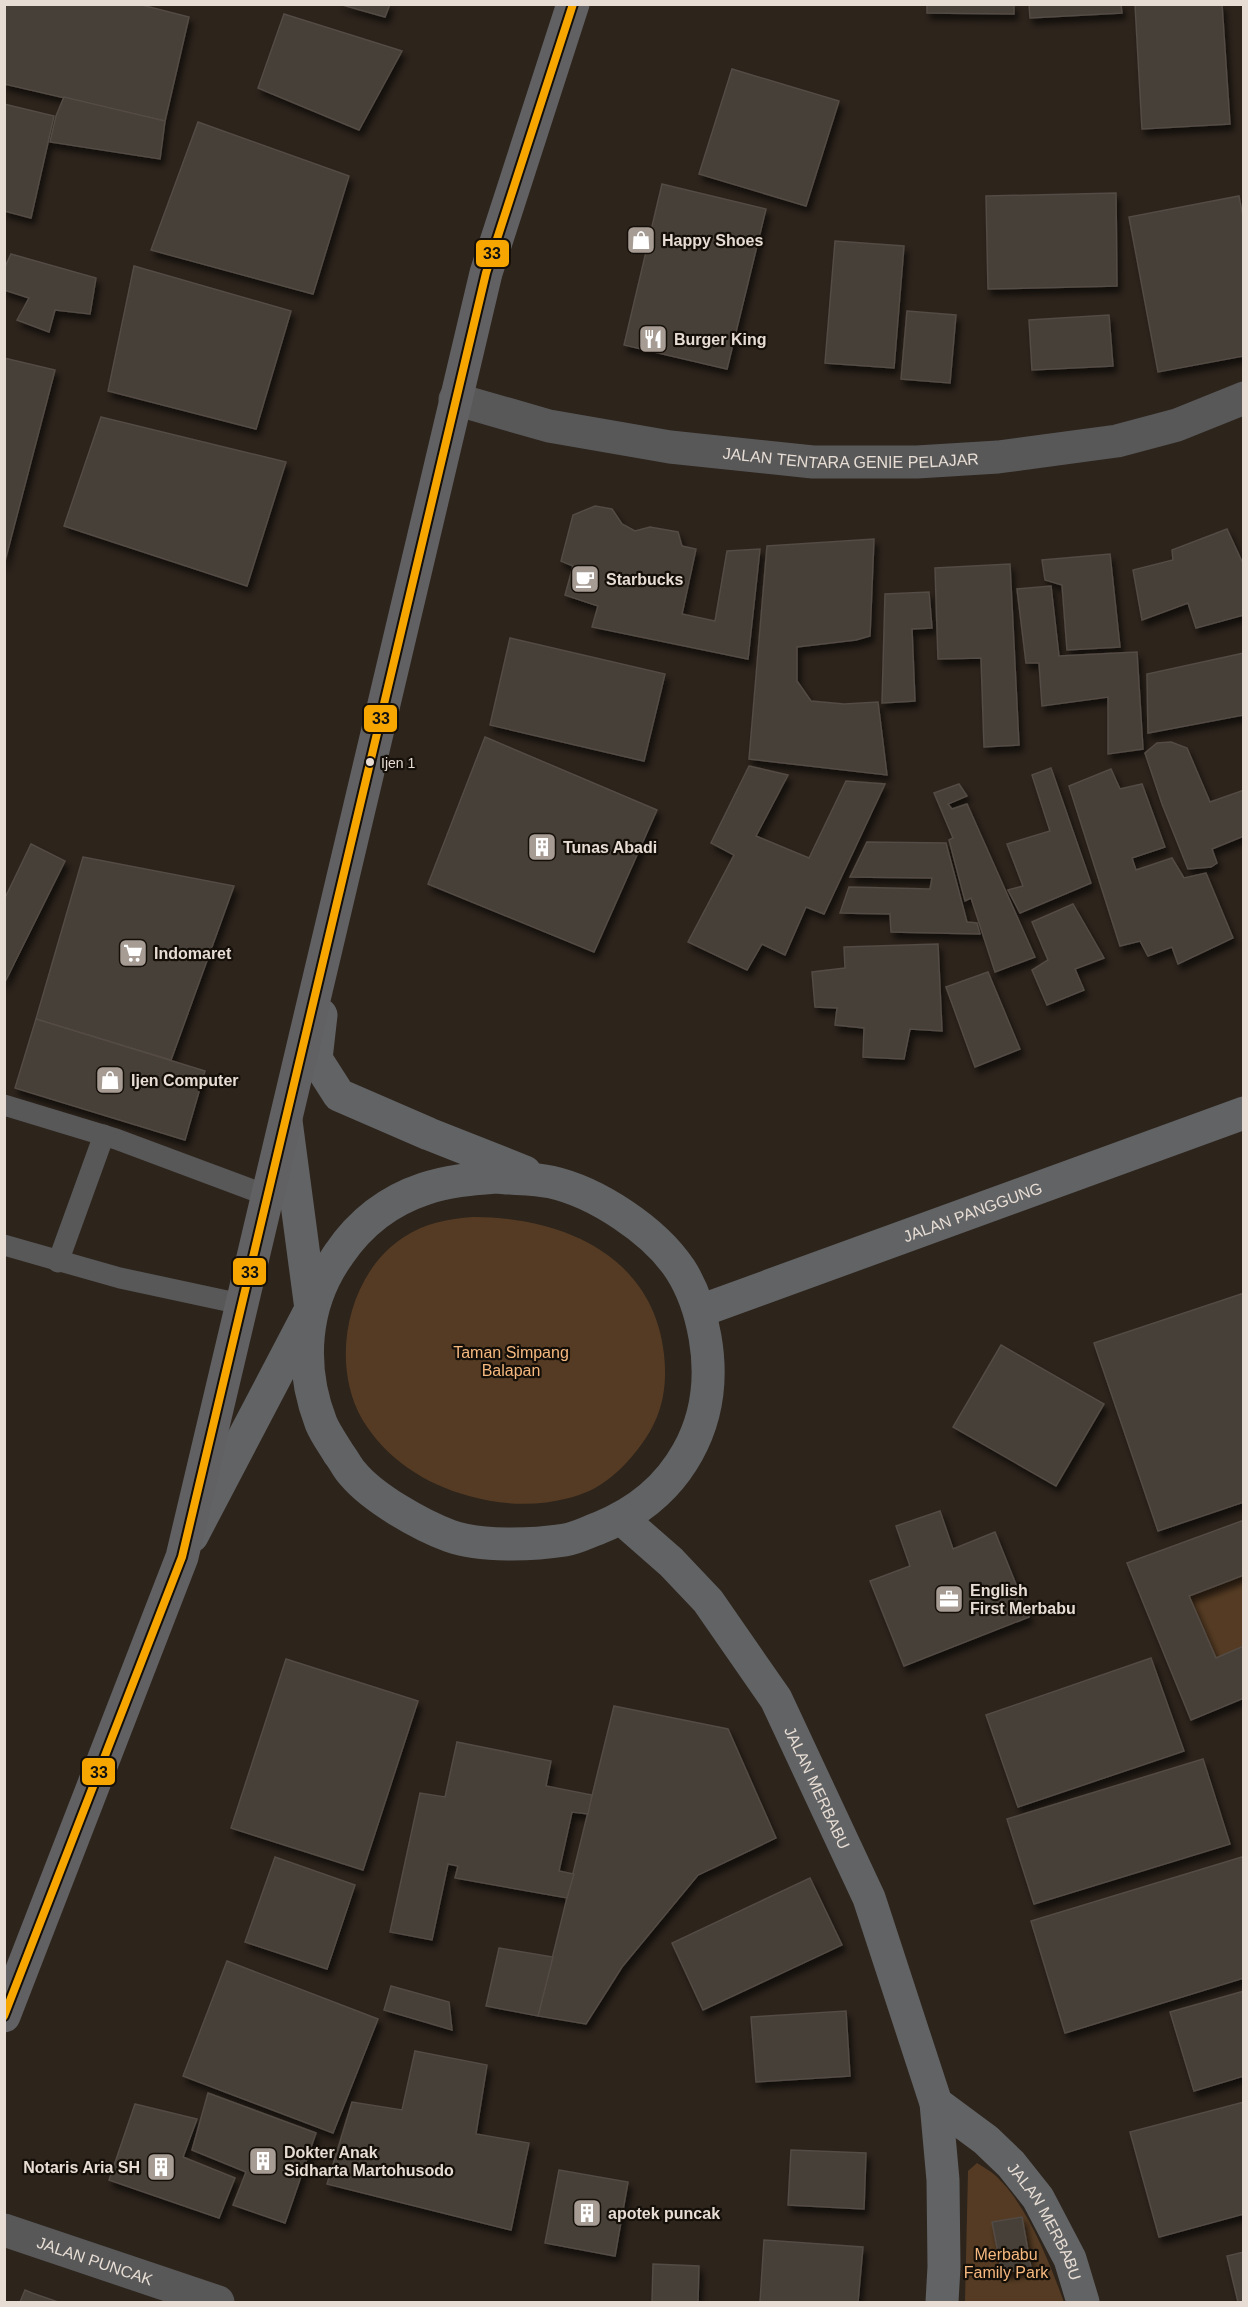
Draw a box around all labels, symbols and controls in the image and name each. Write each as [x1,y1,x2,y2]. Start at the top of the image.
shop icon: Happy Shoes [625,224,657,256]
place label: Happy Shoes [662,232,763,249]
line badge: 33 [475,239,510,268]
text: 33 [483,245,501,262]
restaurant icon: Burger King [637,323,669,355]
place label: Burger King [674,331,766,348]
street label: JALAN TENTARA GENIE PELAJAR [722,445,979,472]
cafe icon: Starbucks [569,563,601,595]
place label: Starbucks [606,571,683,588]
line badge: 33 [363,704,398,733]
text: 33 [372,710,390,727]
place label: Ijen 1 [381,755,415,771]
marker: Ijen 1 [364,756,376,768]
building icon: Tunas Abadi [526,831,558,863]
place label: Tunas Abadi [563,839,657,856]
supermarket icon: Indomaret [117,937,149,969]
place label: Indomaret [154,945,232,962]
shop icon: Ijen Computer [94,1064,126,1096]
place label: Ijen Computer [131,1072,239,1089]
street label: JALAN PANGGUNG [901,1179,1044,1245]
line badge: 33 [232,1257,267,1286]
text: 33 [241,1264,259,1281]
park label: Taman Simpang Balapan [453,1344,569,1379]
place label: English First Merbabu [970,1582,1076,1617]
office icon: English First Merbabu [933,1583,965,1615]
street label: JALAN MERBABU [781,1724,853,1852]
line badge: 33 [81,1757,116,1786]
text: 33 [90,1764,108,1781]
place label: Dokter Anak Sidharta Martohusodo [284,2144,454,2179]
building icon: Dokter Anak Sidharta Martohusodo [247,2145,279,2177]
building icon: Notaris Aria SH [145,2151,177,2183]
place label: Notaris Aria SH [23,2159,140,2176]
street label: JALAN MERBABU [1004,2159,1084,2282]
building icon: apotek puncak [571,2197,603,2229]
place label: apotek puncak [608,2205,720,2222]
street label: JALAN PUNCAK [35,2234,155,2289]
park label: Merbabu Family Park [964,2246,1049,2281]

